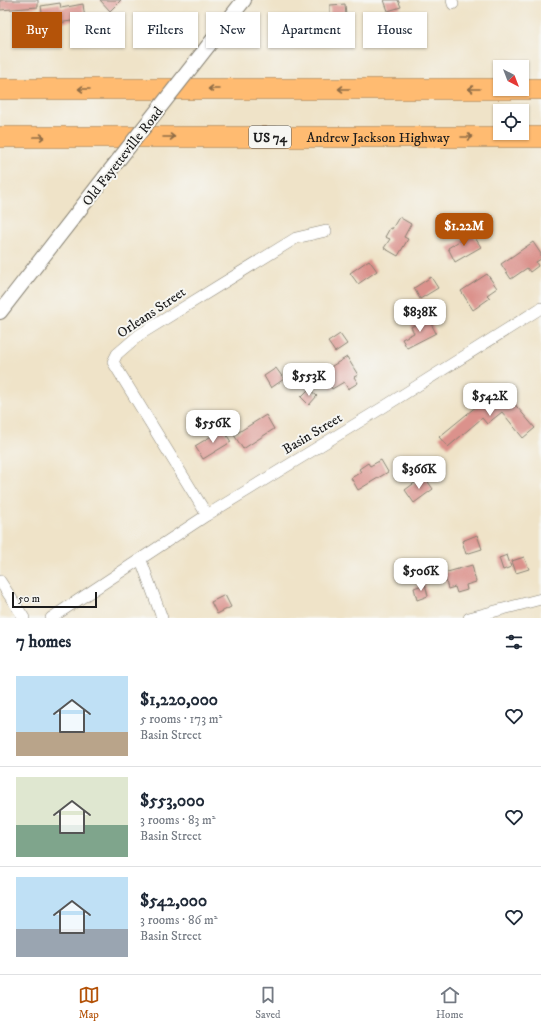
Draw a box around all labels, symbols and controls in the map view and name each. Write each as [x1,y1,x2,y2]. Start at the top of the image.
chip: Buy [12,12,62,48]
chip: Rent [70,12,125,48]
chip: Filters [133,12,198,48]
chip: New [206,12,260,48]
chip: Apartment [268,12,355,48]
chip: House [363,12,427,48]
north arrow [493,60,529,96]
map controls [493,60,529,140]
one-way arrow [78,85,91,93]
one-way arrow [208,85,221,93]
one-way arrow [338,85,351,93]
one-way arrow [468,85,481,93]
street label: Old Fayetteville Road [78,103,167,210]
button: locate [493,104,529,140]
road number: US 74 [249,126,291,148]
street label: Andrew Jackson Highway [306,129,450,147]
one-way arrow [32,133,45,141]
one-way arrow [162,133,175,141]
one-way arrow [460,133,473,141]
pin: $1.22M [431,213,497,247]
text: $1.22M [444,218,484,234]
street label: Orleans Street [114,283,190,342]
pin: $838K [392,299,448,333]
text: $838K [403,304,437,320]
pin: $553K [281,363,337,397]
text: $553K [292,368,326,384]
pin: $542K [462,383,518,417]
text: $542K [472,388,508,404]
street label: Basin Street [279,409,346,459]
pin: $556K [185,410,241,444]
text: $556K [195,415,231,431]
pin: $366K [391,456,447,490]
text: $366K [402,461,436,477]
pin: $506K [393,558,449,592]
text: $506K [403,563,439,579]
scale bar [12,590,97,609]
text: 50 m [18,592,40,606]
text: 7 homes [16,631,71,653]
icon: filters [503,631,525,653]
text: $1,220,000 [140,689,218,711]
icon: home [48,692,96,740]
icon: heart [503,705,525,727]
text: 5 rooms · 173 m² [140,711,222,727]
text: Basin Street [140,727,202,743]
text: $553,000 [140,790,205,812]
icon: home [48,793,96,841]
icon: heart [503,806,525,828]
text: 3 rooms · 83 m² [140,812,216,828]
text: Basin Street [140,828,202,844]
text: $542,000 [140,890,207,912]
icon: home [48,893,96,941]
icon: heart [503,906,525,928]
text: 3 rooms · 86 m² [140,912,218,928]
text: Basin Street [140,928,202,944]
tab: Map [78,984,100,1022]
tab: Saved [255,984,281,1022]
tab: Home [436,984,463,1022]

